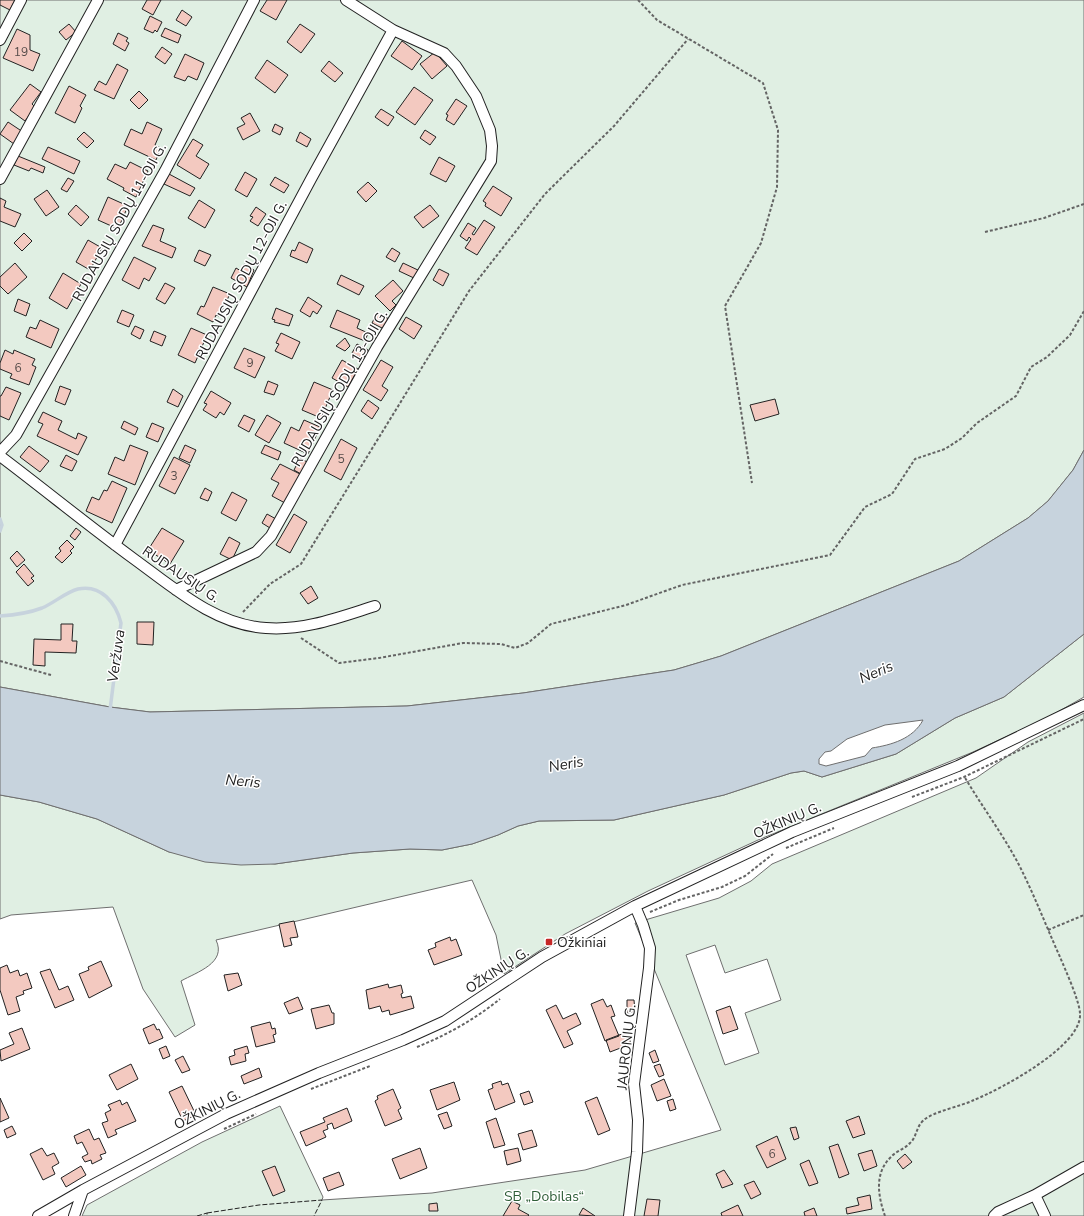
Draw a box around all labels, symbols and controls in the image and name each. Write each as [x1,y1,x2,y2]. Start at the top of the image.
house number: 19 [14,44,28,60]
street label: RUDAUSIŲ SODŲ 11-OJI G. [68,140,171,305]
street label: RUDAUSIŲ SODŲ 12-OJI G. [191,197,292,363]
street label: RUDAUSIŲ SODŲ 13-OJI G. [287,307,392,470]
house number: 9 [246,355,254,371]
house number: 6 [14,360,22,376]
house number: 5 [337,451,345,467]
house number: 3 [170,468,178,484]
street label: RUDAUSIŲ G. [138,542,223,607]
water label: Veržuva [102,628,130,684]
water label: Neris [856,656,896,688]
water label: Neris [547,751,585,777]
water label: Neris [225,770,261,792]
street label: OŽKINIŲ G. [750,798,824,843]
place label: Ožkiniai [557,933,606,952]
marker: Ožkiniai [544,937,554,947]
street label: OŽKINIŲ G. [462,943,533,998]
street label: JAURONIŲ G. [612,1003,640,1092]
street label: OŽKINIŲ G. [171,1085,244,1134]
house number: 6 [768,1146,776,1162]
park label: SB „Dobilas“ [504,1187,584,1206]

